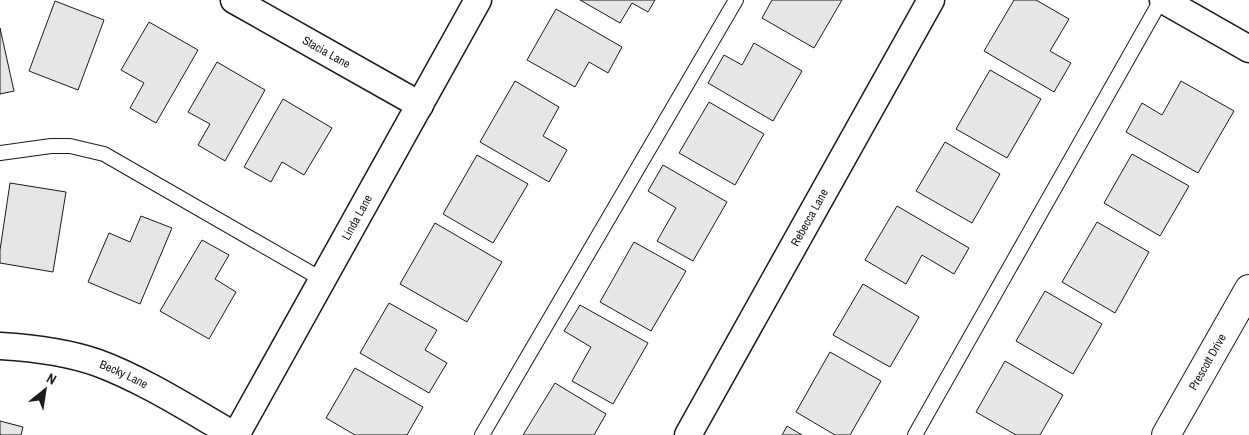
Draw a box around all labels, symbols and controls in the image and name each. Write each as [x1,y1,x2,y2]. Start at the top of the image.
street label: Stacia Lane [299,32,353,72]
street label: Rebecca Lane [787,186,832,249]
street label: Linda Lane [338,192,376,243]
street label: Prescott Drive [1185,331,1230,393]
street label: Becky Lane [97,356,151,392]
north arrow [20,365,70,415]
text: N [43,369,60,389]

